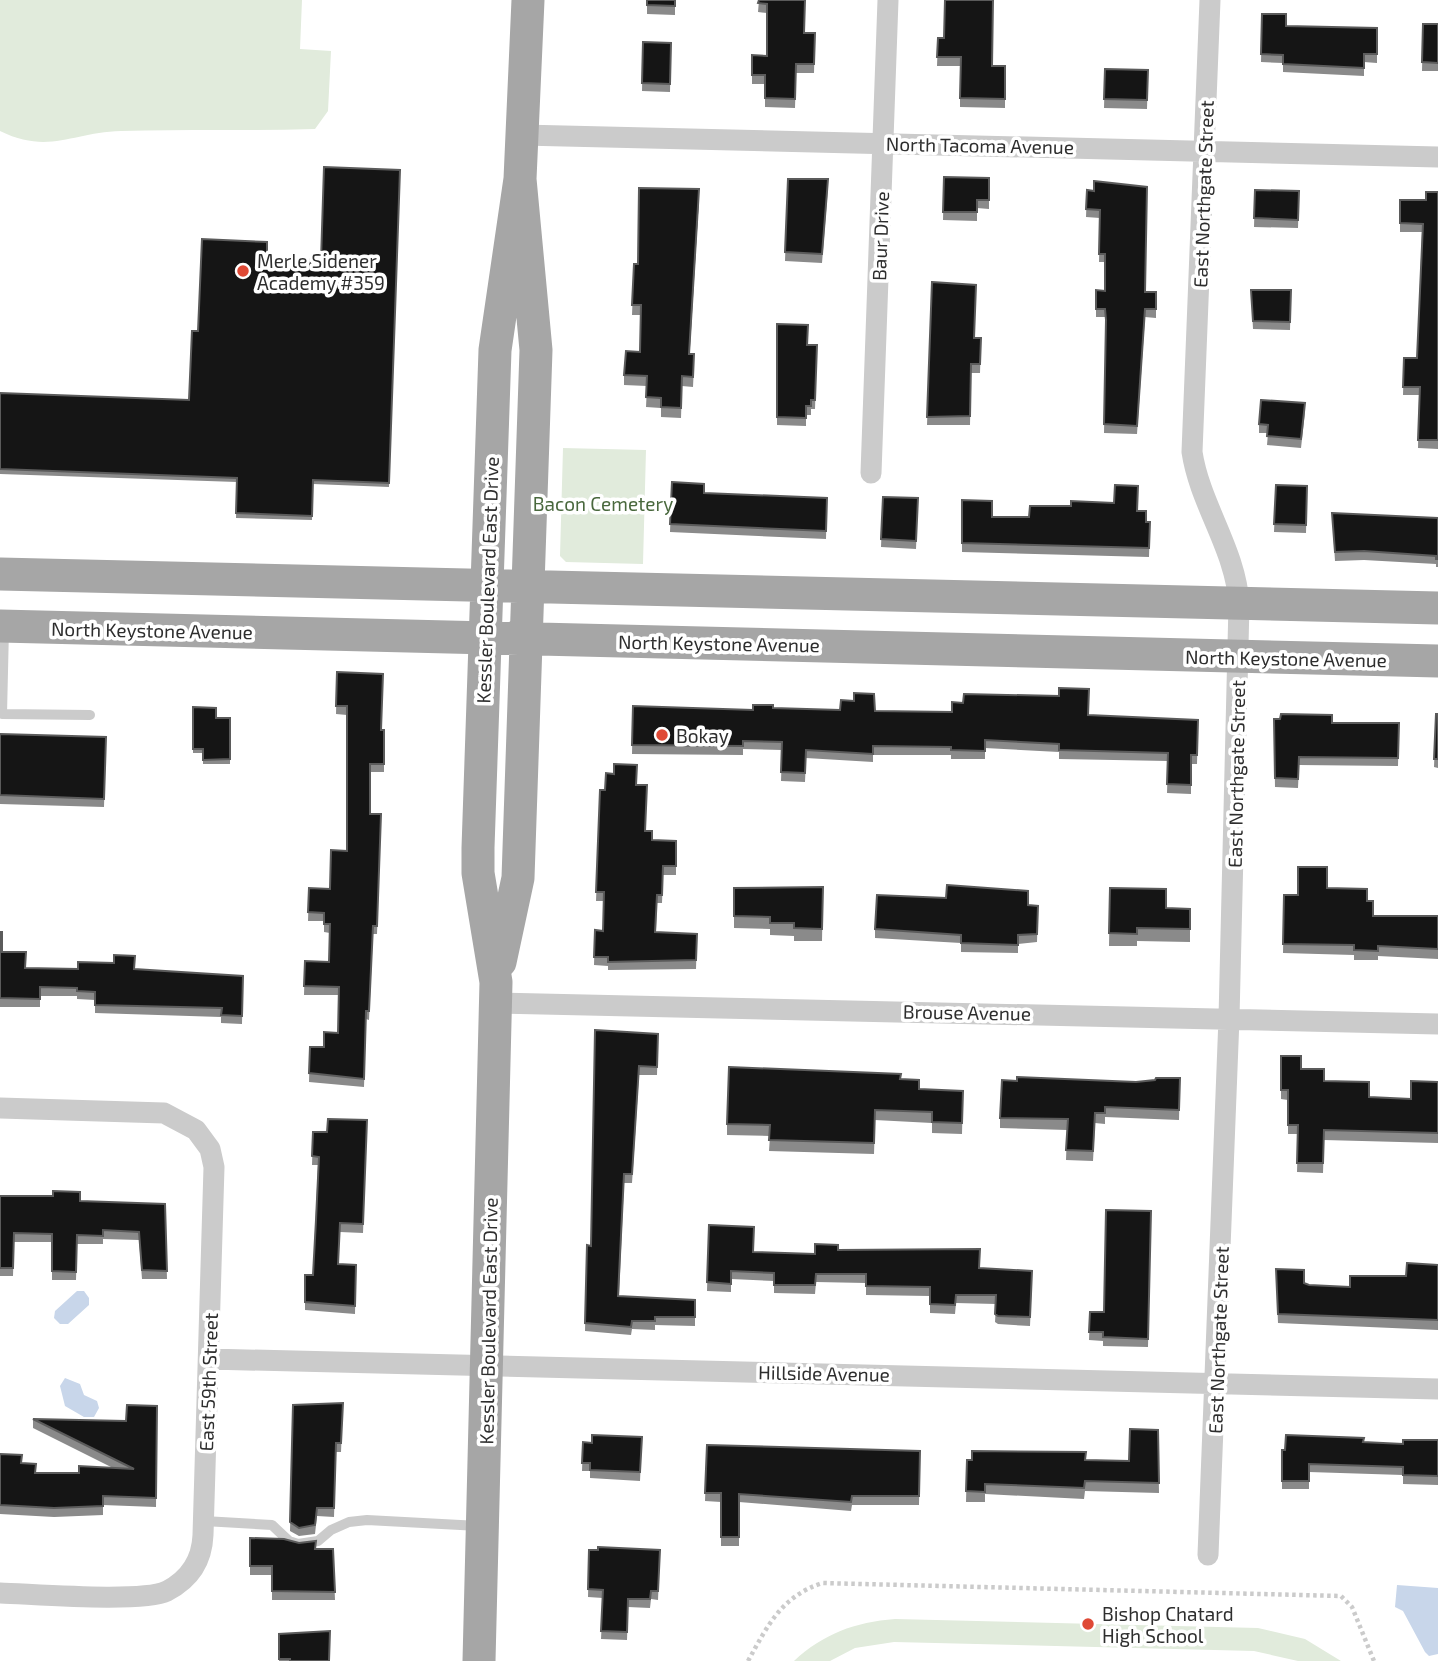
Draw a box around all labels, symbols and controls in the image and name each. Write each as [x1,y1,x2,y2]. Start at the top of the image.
street label: East Northgate Street [1188,100,1218,288]
street label: North Tacoma Avenue [886,132,1074,158]
street label: Baur Drive [867,191,893,281]
place label: Merle Sidener Academy #359 [257,249,385,294]
marker: Merle Sidener Academy #359 [235,263,251,279]
street label: Kessler Boulevard East Drive [471,456,503,704]
park label: Bacon Cemetery [533,492,673,515]
street label: North Keystone Avenue [51,617,253,643]
street label: North Keystone Avenue [618,630,820,656]
street label: North Keystone Avenue [1185,645,1387,671]
street label: East Northgate Street [1223,680,1249,868]
place label: Bokay [676,724,729,747]
marker: Bokay [654,727,670,743]
street label: Brouse Avenue [903,999,1031,1025]
street label: Kessler Boulevard East Drive [474,1197,502,1445]
street label: East Northgate Street [1203,1246,1233,1434]
street label: East 59th Street [194,1312,222,1452]
street label: Hillside Avenue [758,1360,890,1386]
place label: Bishop Chatard High School [1102,1602,1234,1647]
marker: Bishop Chatard High School [1080,1616,1096,1632]

